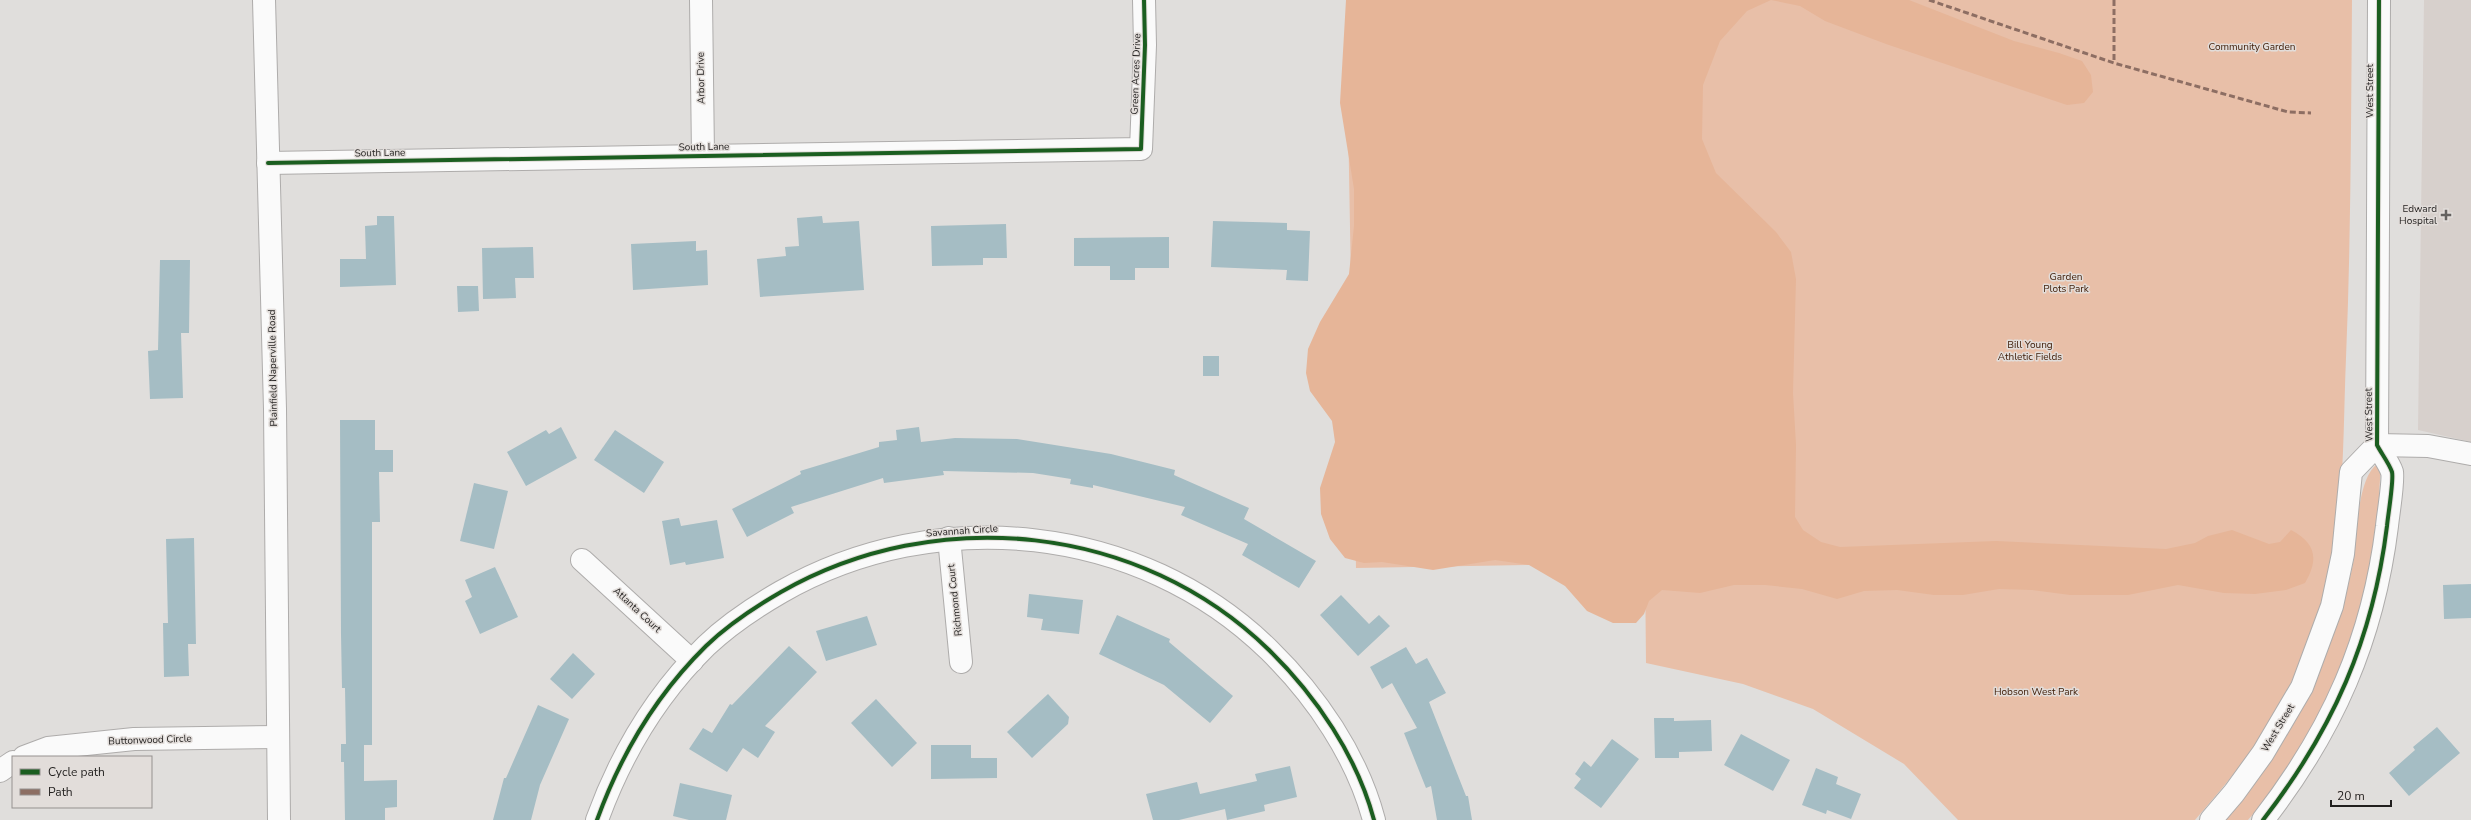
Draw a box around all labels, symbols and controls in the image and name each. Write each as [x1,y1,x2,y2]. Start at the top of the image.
street label: Green Acres Drive [1128,33,1144,115]
park label: Community Garden [2209,40,2295,54]
street label: Arbor Drive [694,52,708,104]
street label: West Street [2363,64,2377,118]
street label: South Lane [678,140,730,154]
street label: South Lane [354,146,406,160]
place label: Edward Hospital [2399,202,2437,228]
marker: Edward Hospital [2440,209,2452,221]
park label: Garden Plots Park [2043,270,2090,296]
street label: Plainfield Naperville Road [265,309,281,427]
park label: Bill Young Athletic Fields [1998,338,2062,364]
street label: West Street [2362,387,2376,442]
street label: Savannah Circle [926,522,998,540]
street label: Richmond Court [944,563,966,637]
street label: Atlanta Court [610,584,664,636]
park label: Hobson West Park [1994,685,2079,699]
street label: West Street [2258,701,2298,755]
street label: Buttonwood Circle [108,732,192,748]
legend [12,756,152,808]
text: Cycle path [48,764,105,780]
scale bar [2331,782,2391,808]
text: Path [48,784,73,800]
text: 20 m [2337,788,2365,804]

